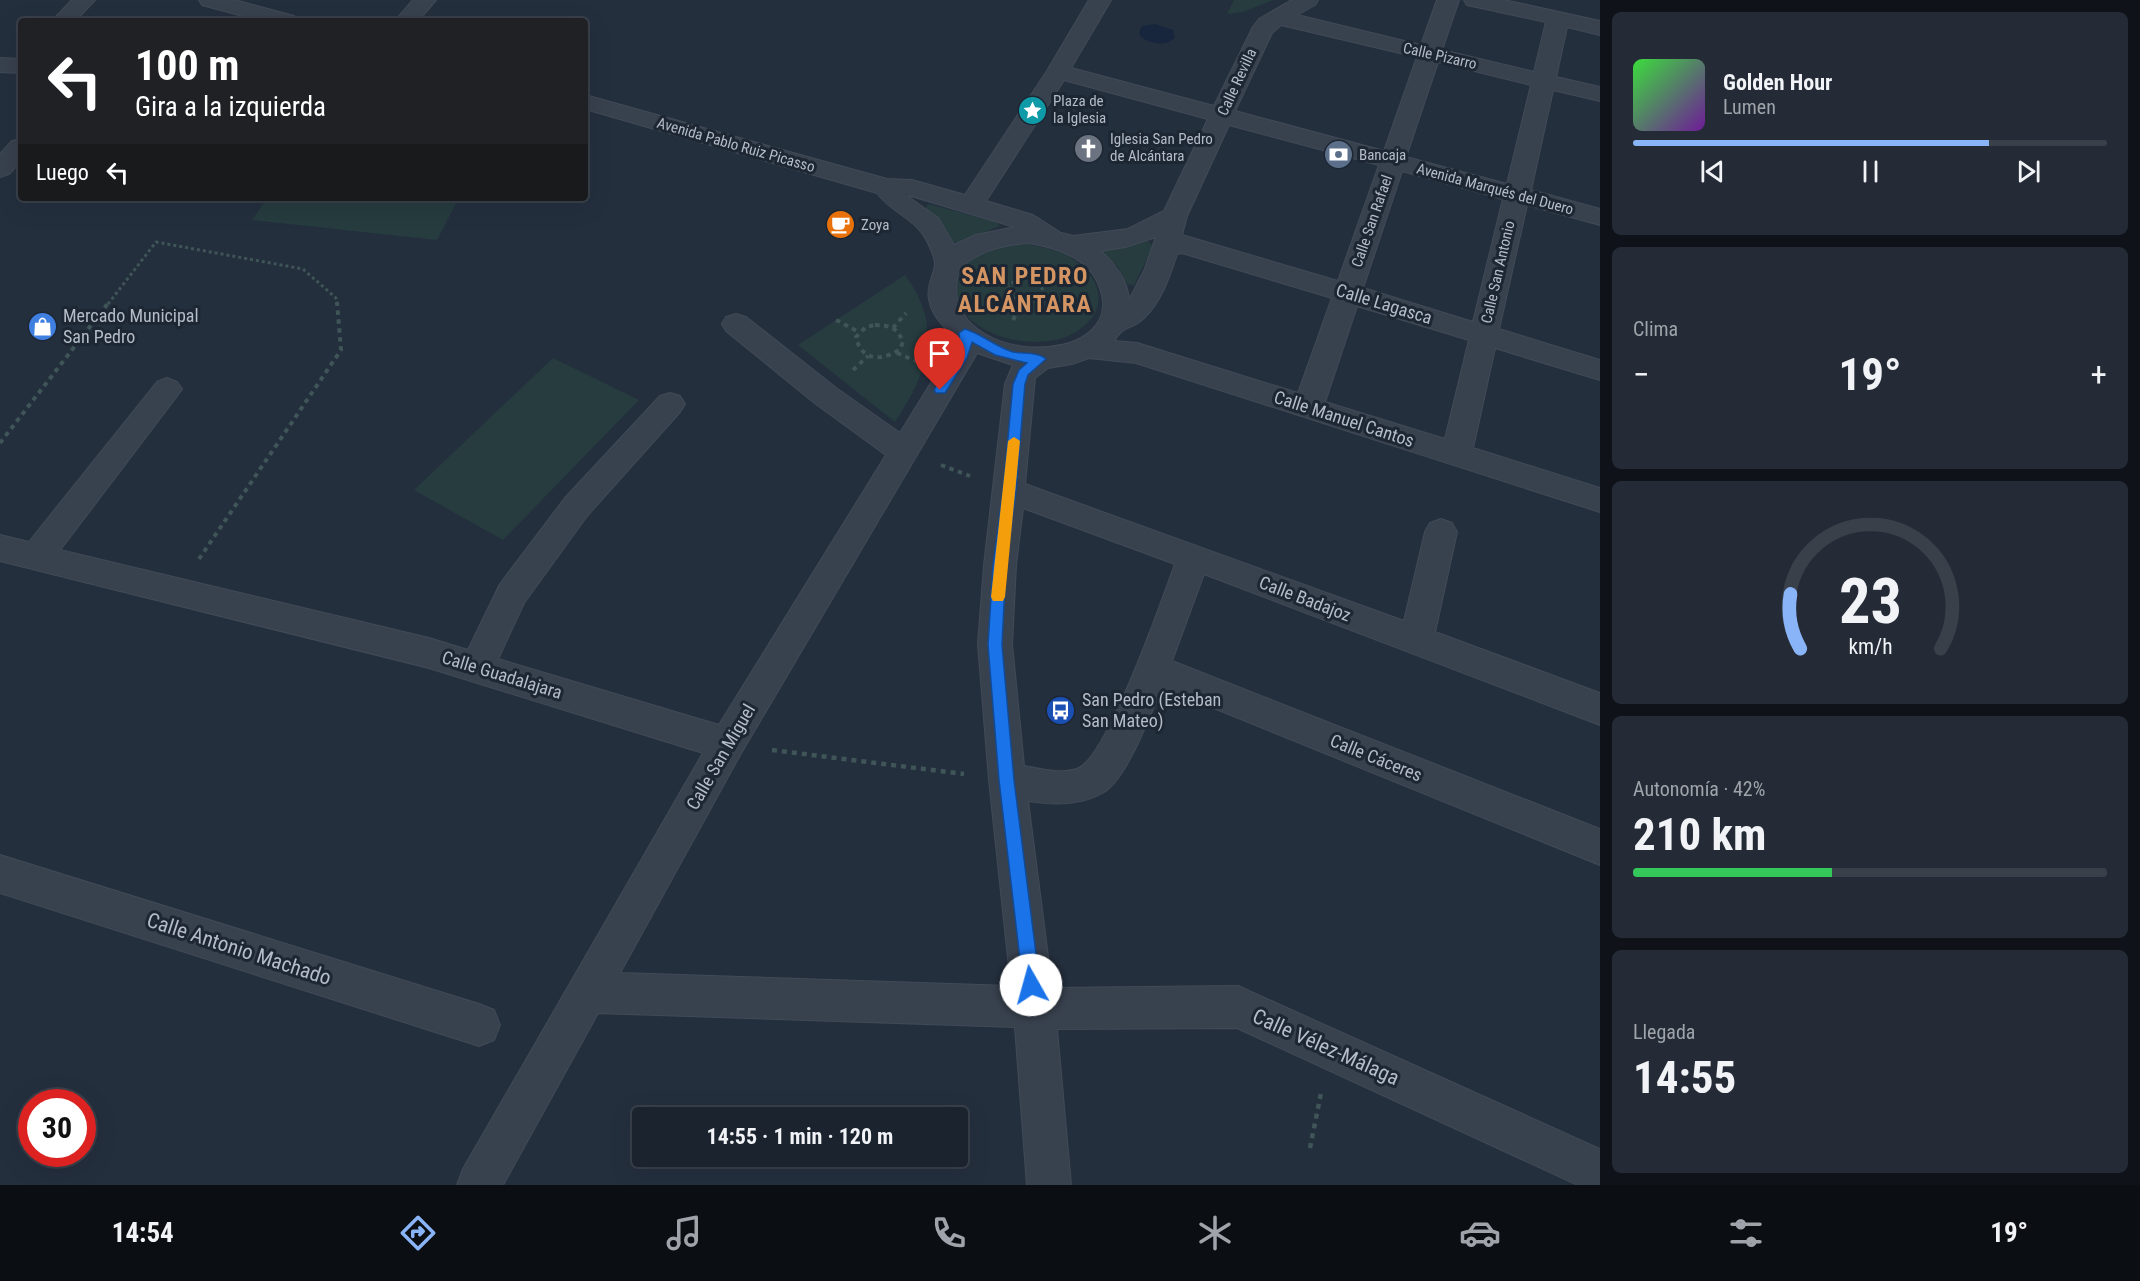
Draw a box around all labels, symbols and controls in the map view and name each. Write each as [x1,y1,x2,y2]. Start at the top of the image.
street label: Calle Pizarro [1401,39,1479,73]
text: 100 m [135,41,240,90]
icon: left [36,42,114,120]
street label: Calle Revilla [1214,46,1260,118]
text: Golden Hour [1723,70,1832,95]
text: Gira a la izquierda [135,91,326,123]
place label: Plaza de la Iglesia [1053,92,1106,127]
place icon: Plaza de la Iglesia [1016,94,1048,126]
text: Lumen [1723,95,1776,119]
street label: Avenida Pablo Ruiz Picasso [655,114,817,176]
place label: Iglesia San Pedro de Alcántara [1110,130,1213,165]
church icon: Iglesia San Pedro de Alcántara [1073,132,1105,164]
bank icon: Bancaja [1322,139,1354,171]
place label: Bancaja [1359,146,1406,164]
icon: previous [1696,155,1729,188]
icon: pause [1854,155,1887,188]
icon: next [2012,155,2045,188]
icon: left [101,156,134,189]
street label: Avenida Marqués del Duero [1415,159,1575,219]
text: Luego [36,160,89,185]
street label: Calle San Rafael [1348,173,1396,269]
cafe icon: Zoya [824,209,856,241]
place label: Zoya [861,216,889,234]
street label: Calle San Antonio [1477,219,1519,325]
district label: SAN PEDRO ALCÁNTARA [958,262,1092,318]
street label: Calle Lagasca [1334,279,1435,328]
place label: Mercado Municipal San Pedro [63,305,199,347]
shop icon: Mercado Municipal San Pedro [26,310,58,342]
text: Clima [1633,317,1678,341]
pin [914,328,965,390]
icon: arrive [923,337,956,370]
text: 19° [1839,348,1902,401]
text: − [1633,355,1650,394]
text: + [2091,355,2107,394]
street label: Calle Manuel Cantos [1272,386,1417,451]
text: 23 [1838,566,1902,639]
street label: Calle Badajoz [1256,571,1354,626]
text: km/h [1848,635,1892,660]
street label: Calle Guadalajara [440,646,565,703]
place label: San Pedro (Esteban San Mateo) [1082,689,1221,732]
bus stop icon: San Pedro (Esteban San Mateo) [1045,694,1077,726]
street label: Calle San Miguel [682,700,759,813]
street label: Calle Cáceres [1327,730,1425,785]
text: Autonomía · 42% [1633,777,1765,801]
text: 210 km [1633,808,1766,861]
street label: Calle Antonio Machado [144,908,334,990]
position arrow [999,953,1063,1017]
street label: Calle Vélez-Málaga [1249,1004,1403,1090]
text: Llegada [1633,1020,1695,1044]
text: 14:55 [1633,1051,1736,1104]
speed limit sign: 30 [18,1089,96,1167]
text: 14:55 · 1 min · 120 m [707,1124,893,1149]
icon: directions [397,1212,439,1254]
icon: music [663,1212,705,1254]
icon: phone [928,1212,970,1254]
icon: climate [1194,1212,1236,1254]
icon: car [1459,1212,1501,1254]
icon: filters [1725,1212,1767,1254]
text: 14:54 [112,1217,174,1249]
text: 19° [1990,1217,2028,1249]

